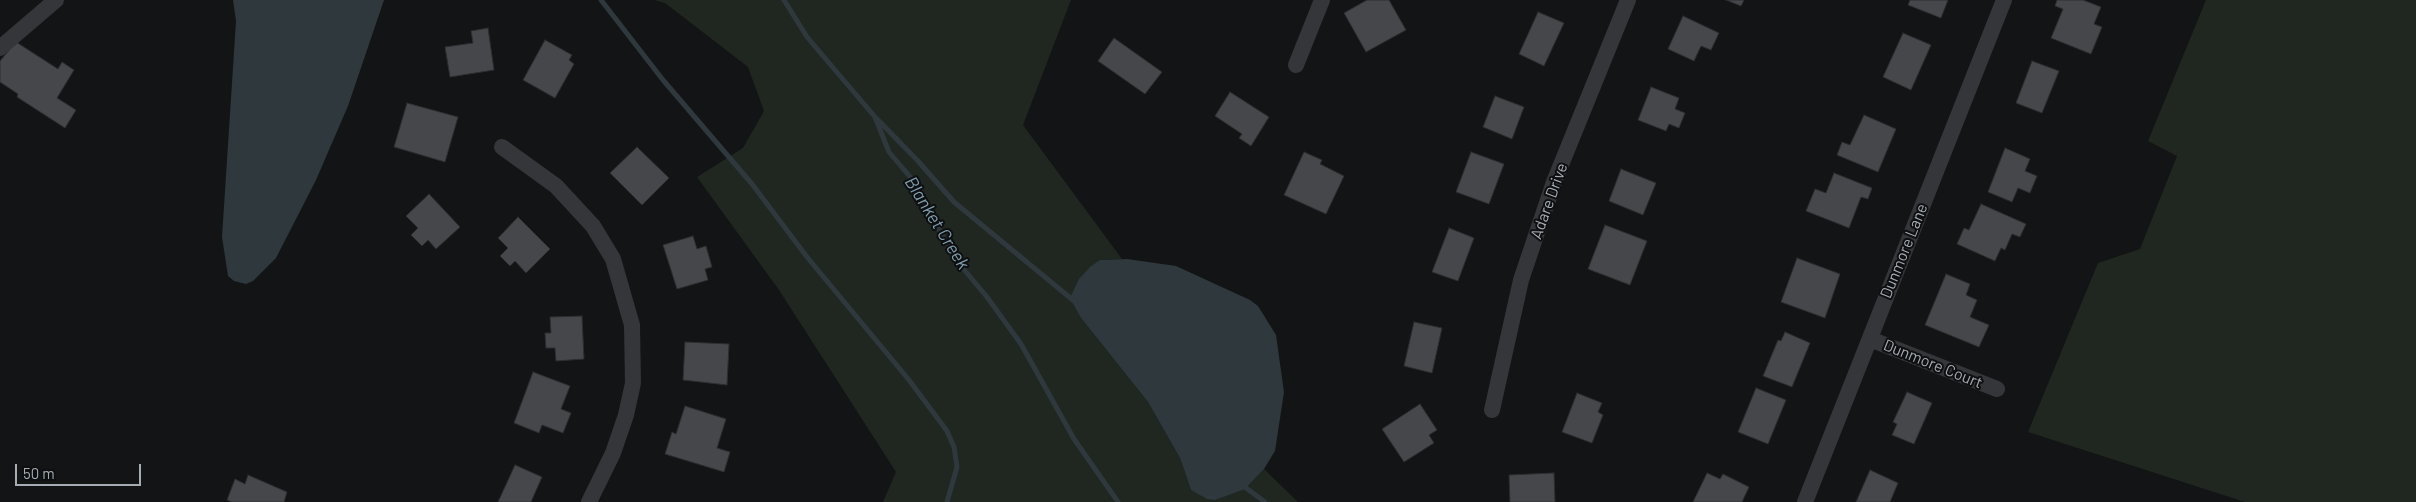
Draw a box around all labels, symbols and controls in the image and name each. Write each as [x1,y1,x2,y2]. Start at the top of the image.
street label: Adare Drive [1526,160,1572,242]
water label: Blanket Creek [900,173,974,273]
street label: Dunmore Lane [1876,201,1932,301]
street label: Dunmore Court [1881,335,1985,393]
scale bar [18,454,144,486]
text: 50 m [23,464,55,482]

